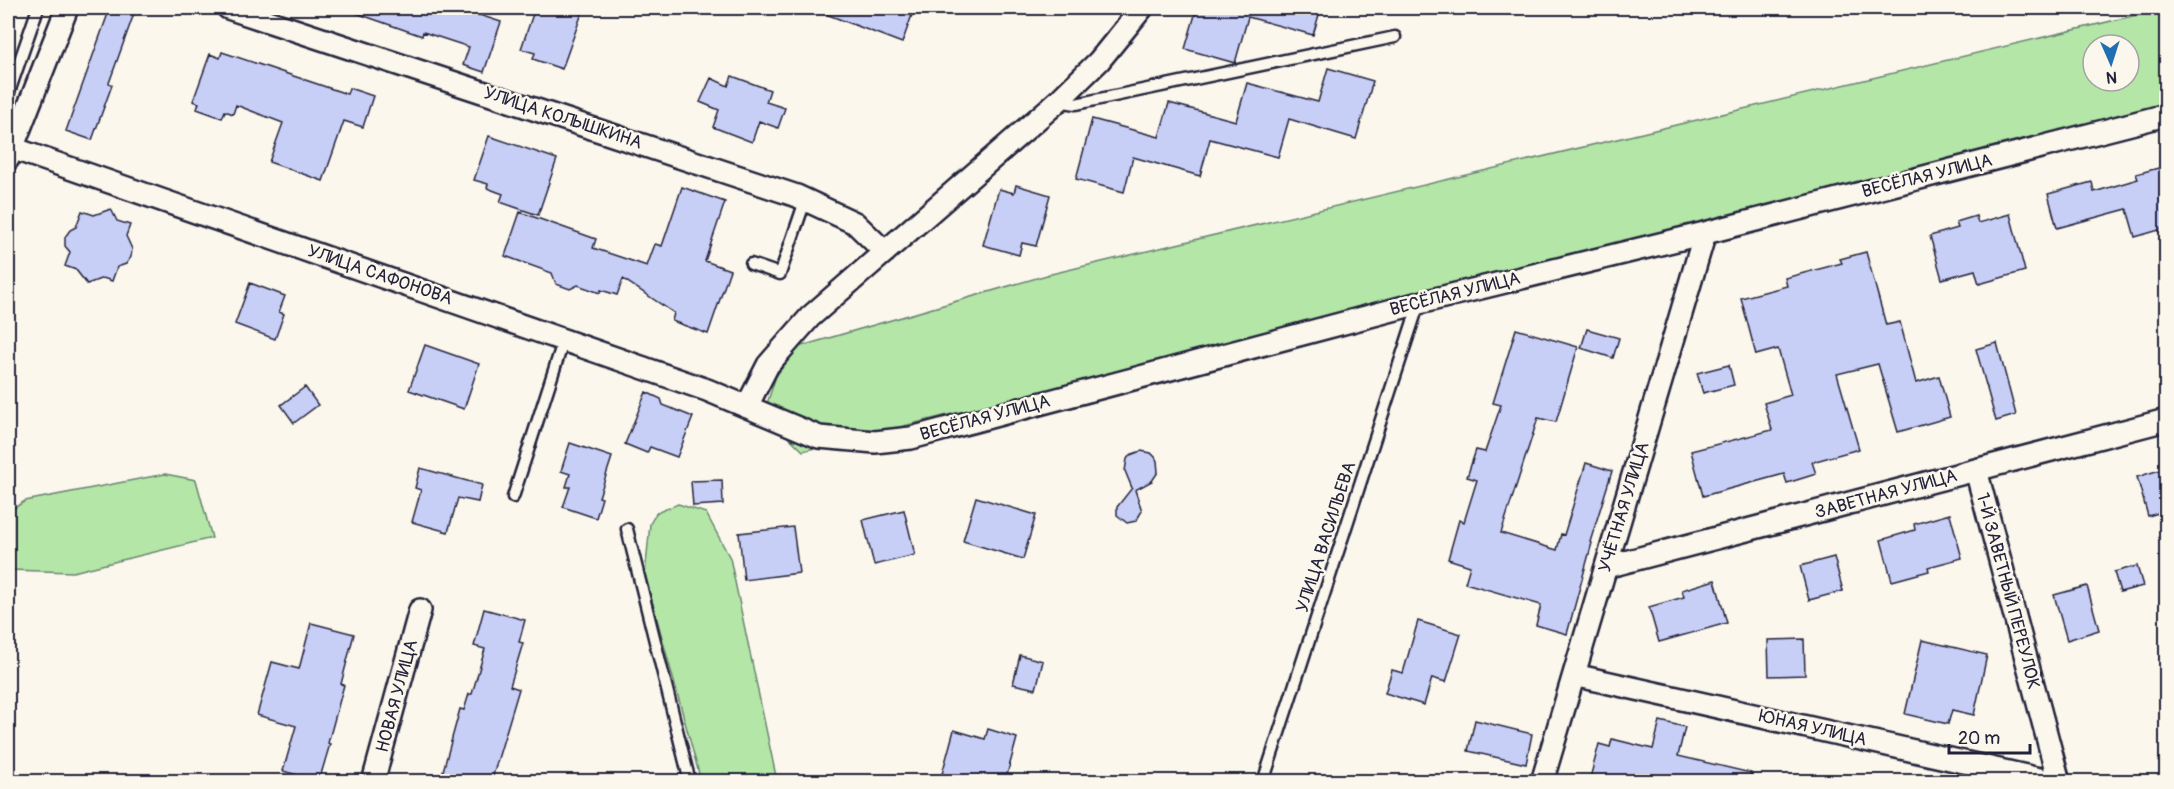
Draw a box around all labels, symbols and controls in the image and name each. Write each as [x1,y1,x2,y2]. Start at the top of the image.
north arrow [2081,33,2141,93]
text: N [2106,67,2118,87]
street label: УЛИЦА КОЛЫШКИНА [481,82,645,155]
street label: ВЕСЁЛАЯ УЛИЦА [1859,149,1995,203]
street label: УЛИЦА САФОНОВА [305,239,456,311]
street label: ВЕСЁЛАЯ УЛИЦА [1387,267,1523,321]
street label: ВЕСЁЛАЯ УЛИЦА [917,390,1053,446]
street label: УЧЁТНАЯ УЛИЦА [1593,439,1655,575]
street label: УЛИЦА ВАСИЛЬЕВА [1291,458,1361,615]
street label: ЗАВЕТНАЯ УЛИЦА [1812,464,1960,524]
street label: 1-Й ЗАВЕТНЫЙ ПЕРЕУЛОК [1971,490,2045,692]
street label: НОВАЯ УЛИЦА [371,637,423,755]
street label: ЮНАЯ УЛИЦА [1757,704,1869,752]
scale bar [1949,717,2030,755]
text: 20 m [1958,727,2000,750]

